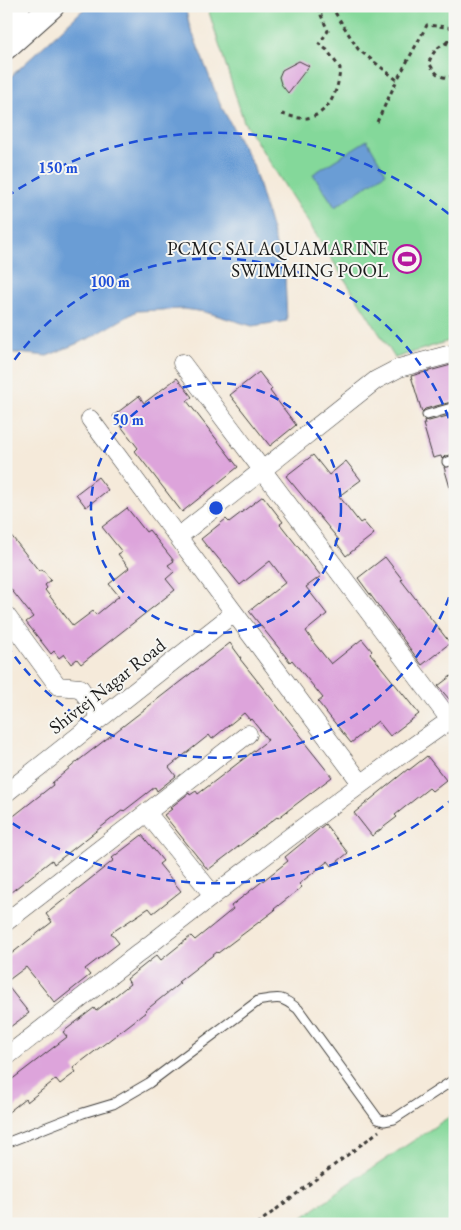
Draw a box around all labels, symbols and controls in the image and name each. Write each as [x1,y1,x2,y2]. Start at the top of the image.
text: 150 m [38,158,78,177]
place label: PCMC SAI AQUAMARINE SWIMMING POOL [167,236,388,283]
sports icon: PCMC SAI AQUAMARINE SWIMMING POOL [392,244,422,274]
text: 100 m [90,272,130,291]
text: 50 m [112,410,144,429]
centre of rings [207,499,225,517]
street label: Shivtej Nagar Road [44,632,171,739]

